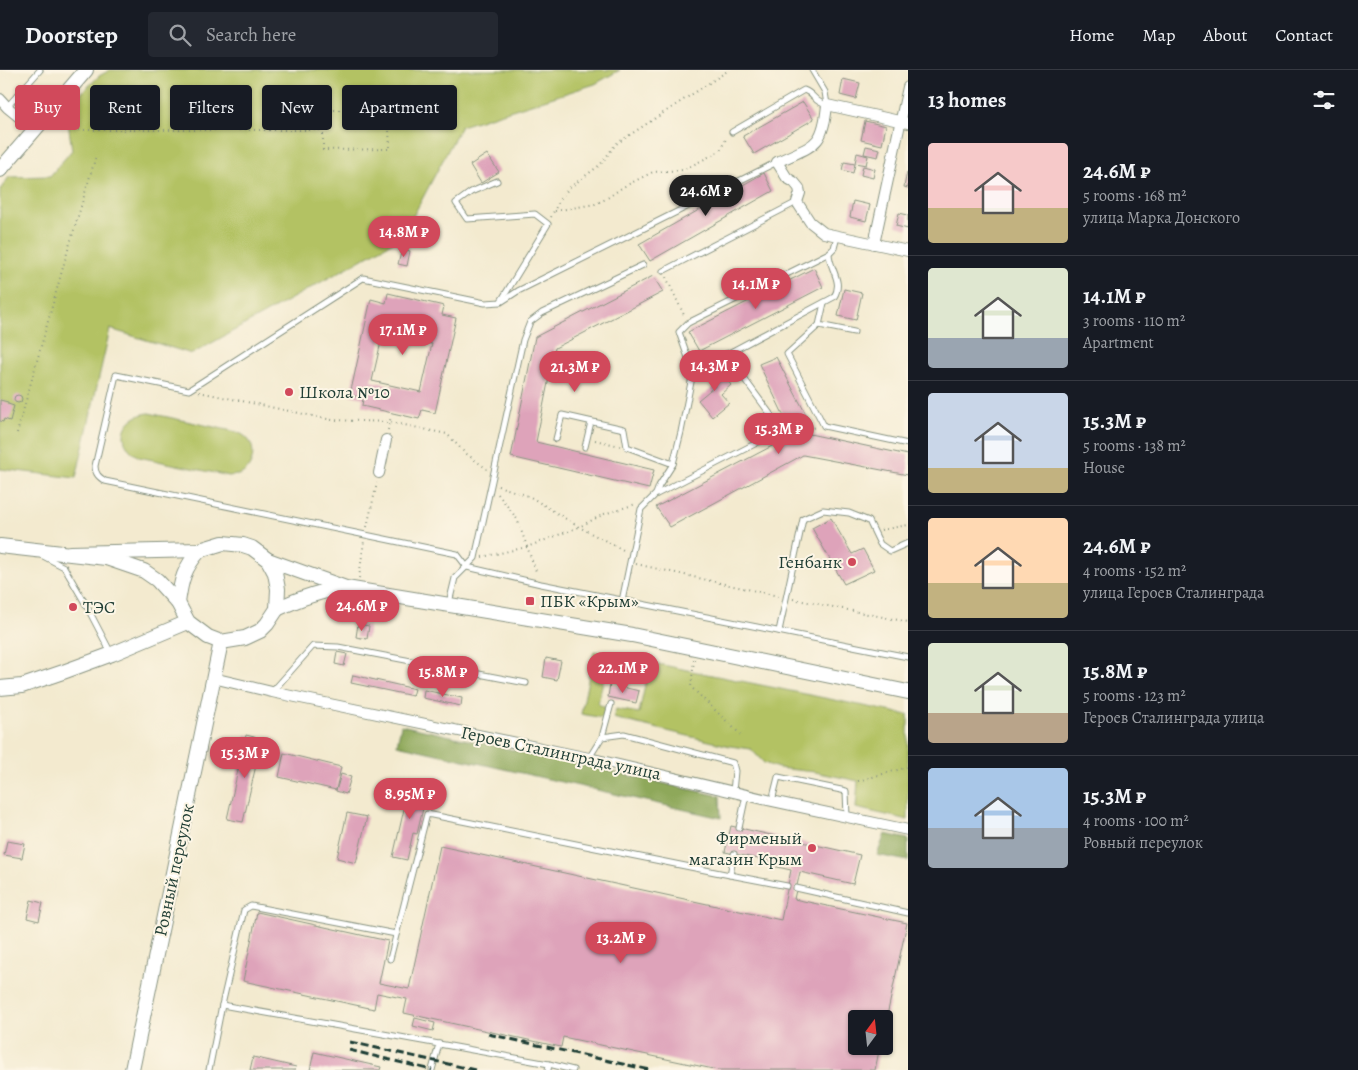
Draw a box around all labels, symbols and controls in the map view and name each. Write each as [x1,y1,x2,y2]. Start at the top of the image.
search box [148,12,498,57]
text: Doorstep [25,19,118,51]
icon: search [166,21,194,49]
text: Search here [206,22,296,48]
text: Home [1069,23,1114,47]
text: Map [1142,23,1175,47]
text: About [1203,23,1247,47]
text: Contact [1275,23,1333,47]
chip: Buy [15,85,80,130]
chip: Rent [90,85,160,130]
chip: Filters [170,85,252,130]
chip: New [262,85,332,130]
chip: Apartment [342,85,457,130]
text: 13 homes [928,86,1006,114]
icon: filters [1310,86,1338,114]
text: 24.6M ₽ [1083,157,1151,185]
icon: home [968,163,1028,223]
pin: 24.6M ₽ [660,174,752,217]
text: 24.6M ₽ [680,180,732,202]
text: 5 rooms · 168 m² [1083,185,1187,207]
text: улица Марка Донского [1083,207,1240,229]
pin: 14.8M ₽ [358,216,450,258]
text: 14.8M ₽ [379,221,429,243]
pin: 14.1M ₽ [710,268,802,310]
text: 14.1M ₽ [732,273,780,295]
text: 14.1M ₽ [1083,282,1146,310]
icon: home [968,288,1028,348]
text: 3 rooms · 110 m² [1083,310,1185,332]
pin: 17.1M ₽ [357,314,449,356]
text: 17.1M ₽ [379,319,427,341]
text: Apartment [1083,332,1154,354]
pin: 21.3M ₽ [529,350,621,393]
pin: 14.3M ₽ [669,350,761,392]
text: 14.3M ₽ [691,355,739,377]
text: 21.3M ₽ [550,356,600,378]
place label: Школа №10 [299,380,390,404]
marker: Школа №10 [283,386,295,398]
text: 15.3M ₽ [1083,407,1146,435]
pin: 15.3M ₽ [733,412,825,455]
icon: home [968,413,1028,473]
text: 15.3M ₽ [755,418,803,440]
text: 5 rooms · 138 m² [1083,435,1186,457]
text: House [1083,457,1125,479]
text: 24.6M ₽ [1083,532,1151,560]
icon: home [968,538,1028,598]
place label: Генбанк [778,550,842,574]
marker: Генбанк [846,556,858,568]
text: 4 rooms · 152 m² [1083,560,1186,582]
text: улица Героев Сталинграда [1083,582,1265,604]
place label: ПБК «Крым» [540,589,639,613]
pin: 24.6M ₽ [316,590,408,632]
place label: ТЭС [83,595,115,619]
text: 24.6M ₽ [336,595,388,617]
marker: ПБК «Крым» [524,595,536,607]
marker: ТЭС [67,601,79,613]
pin: 22.1M ₽ [577,652,669,694]
pin: 15.8M ₽ [397,656,489,698]
text: 22.1M ₽ [598,657,648,679]
text: 15.8M ₽ [1083,657,1147,685]
text: 15.8M ₽ [418,661,468,683]
icon: home [968,663,1028,723]
text: 5 rooms · 123 m² [1083,685,1186,707]
text: Героев Сталинграда улица [1083,707,1265,729]
street label: Героев Сталинграда улица [459,720,664,786]
pin: 15.3M ₽ [199,736,291,779]
text: 15.3M ₽ [221,742,269,764]
pin: 8.95M ₽ [364,778,456,820]
text: 15.3M ₽ [1083,782,1146,810]
text: 8.95M ₽ [385,783,435,805]
icon: home [968,788,1028,848]
street label: Ровный переулок [148,801,200,939]
text: 4 rooms · 100 m² [1083,810,1189,832]
place label: Фирменый магазин Крым [689,826,802,871]
text: Ровный переулок [1083,832,1203,854]
marker: Фирменый магазин Крым [806,842,818,854]
pin: 13.2M ₽ [575,922,667,964]
text: 13.2M ₽ [596,927,646,949]
north arrow [848,1010,892,1055]
map controls [848,1010,893,1055]

